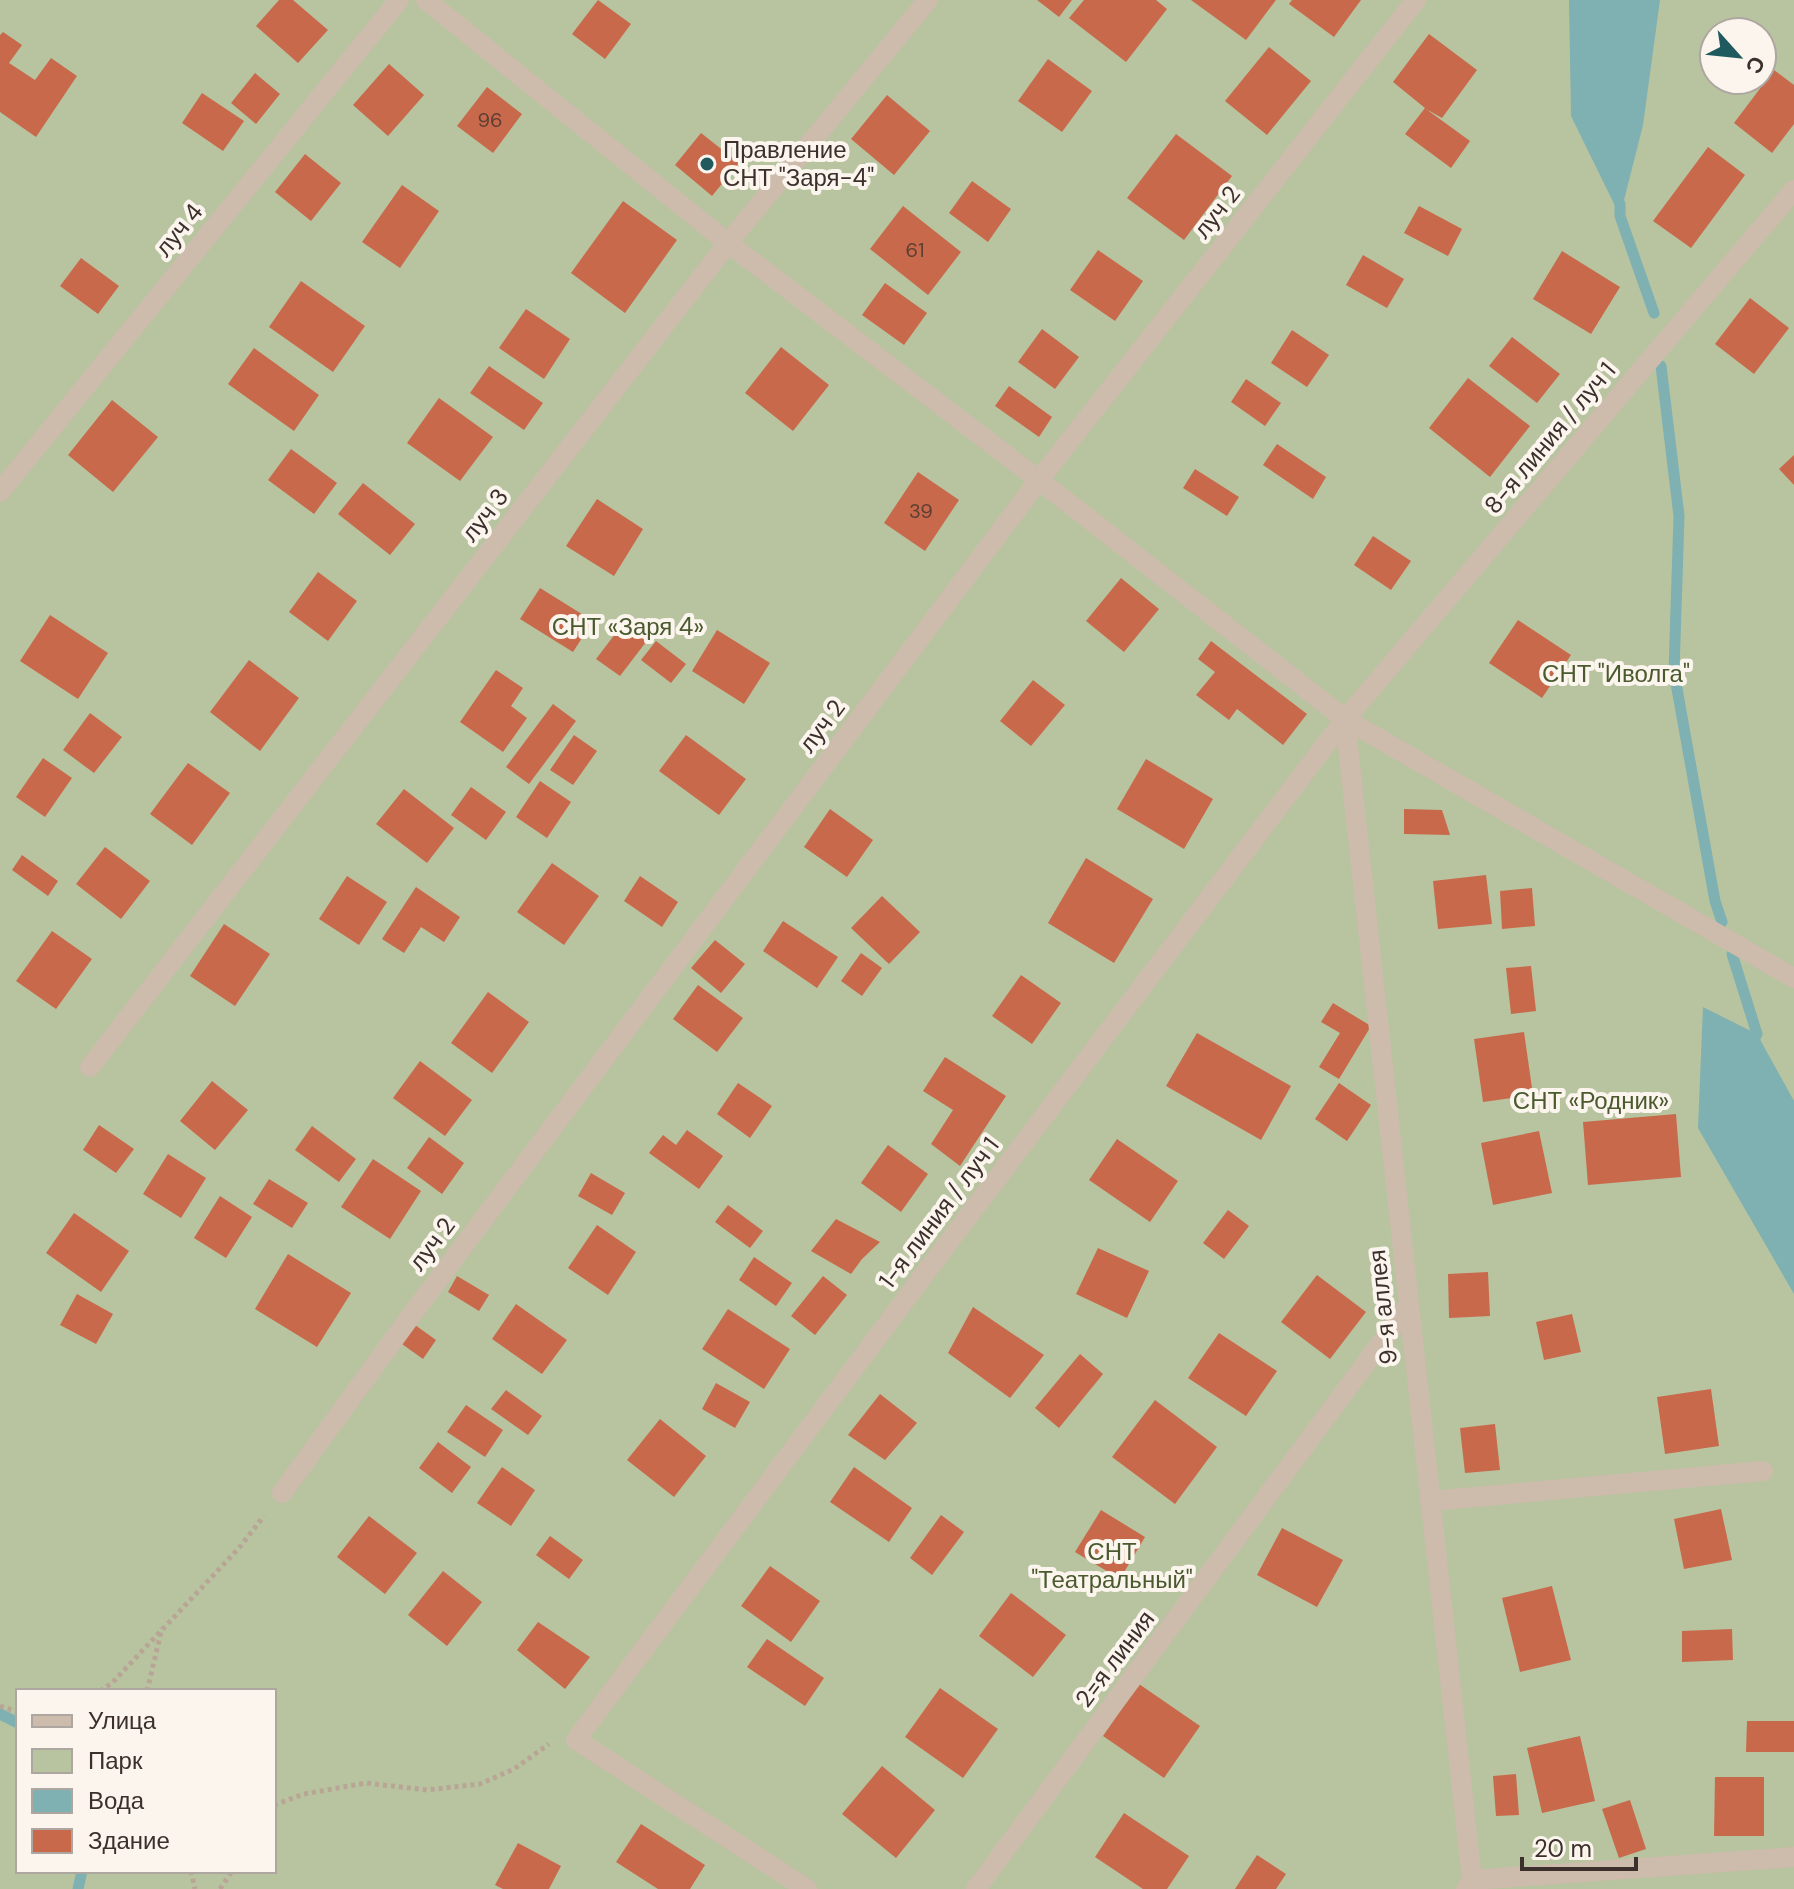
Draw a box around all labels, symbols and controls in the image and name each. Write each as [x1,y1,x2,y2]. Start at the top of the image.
north arrow [1698,16,1778,96]
text: С [1739,51,1772,79]
house number: 96 [477,107,503,133]
place label: Правление СНТ "Заря-4" [723,134,874,193]
marker: Правление СНТ "Заря-4" [698,155,716,173]
street label: луч 2 [1186,179,1247,244]
street label: луч 4 [148,197,209,263]
house number: 61 [906,237,924,263]
street label: 8-я линия / луч 1 [1477,355,1622,520]
street label: луч 3 [454,482,515,548]
house number: 39 [909,498,933,524]
park label: СНТ «Заря 4» [552,611,704,642]
park label: СНТ "Иволга" [1542,658,1690,689]
street label: луч 2 [792,693,852,758]
park label: СНТ «Родник» [1513,1085,1669,1116]
street label: 1-я линия / луч 1 [872,1131,1006,1294]
street label: луч 2 [402,1211,462,1276]
street label: 9-я аллея [1361,1248,1404,1366]
park label: СНТ "Театральный" [1031,1536,1193,1595]
street label: 2=я линия [1068,1604,1161,1713]
legend [16,1689,276,1873]
text: Улица [88,1705,157,1736]
text: Парк [88,1745,143,1776]
text: Вода [88,1785,145,1816]
scale bar [1522,1821,1636,1871]
text: Здание [88,1825,170,1856]
text: 20 m [1534,1833,1592,1864]

